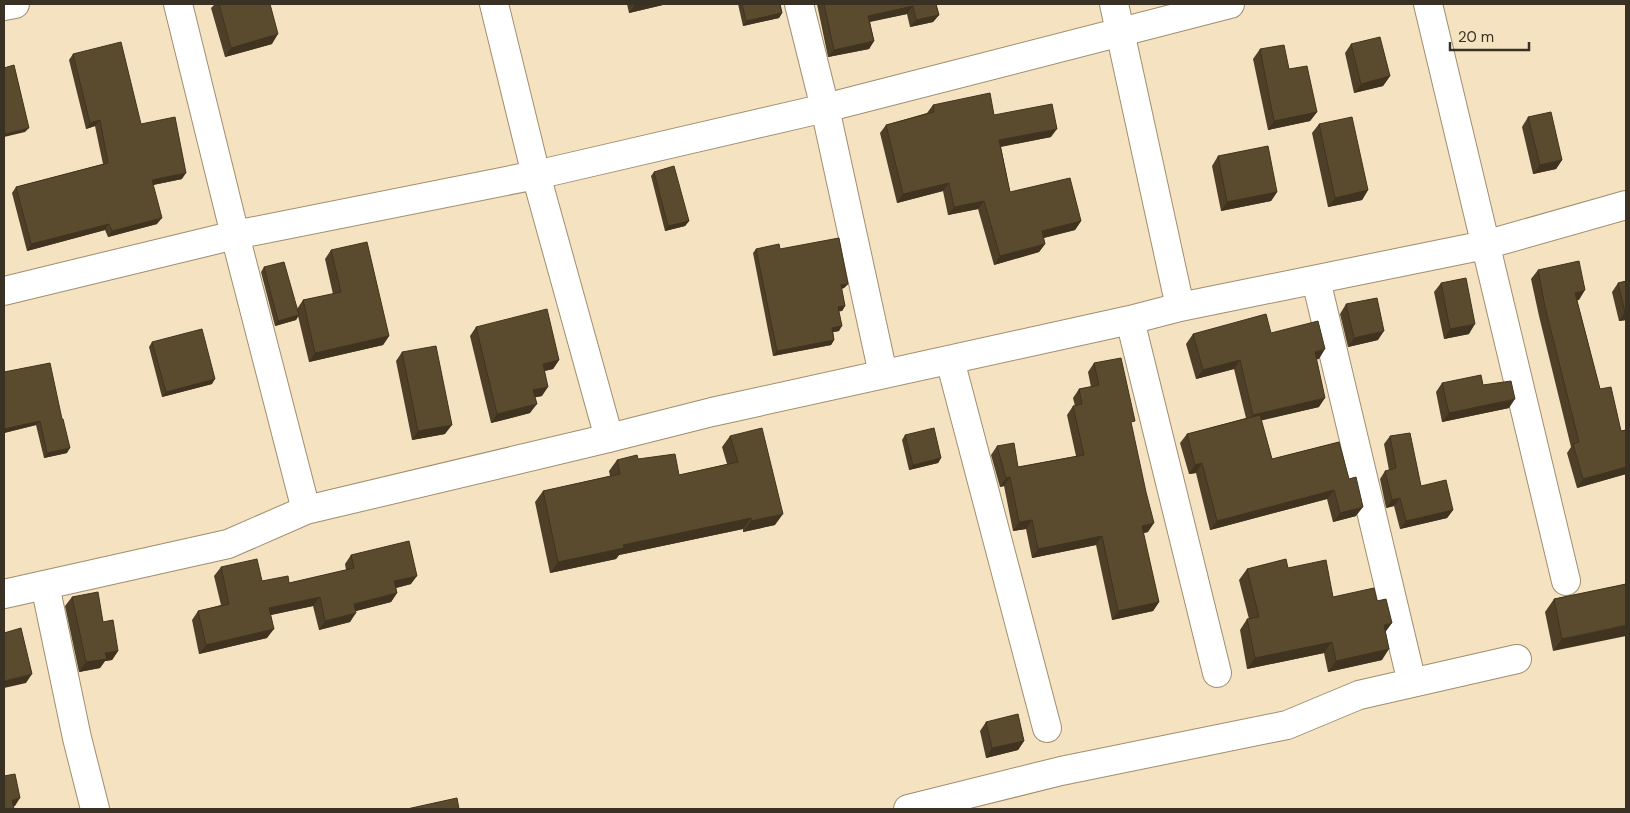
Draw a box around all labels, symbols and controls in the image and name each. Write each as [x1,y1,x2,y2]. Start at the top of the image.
scale bar [1450,20,1529,52]
text: 20 m [1458,27,1494,47]

